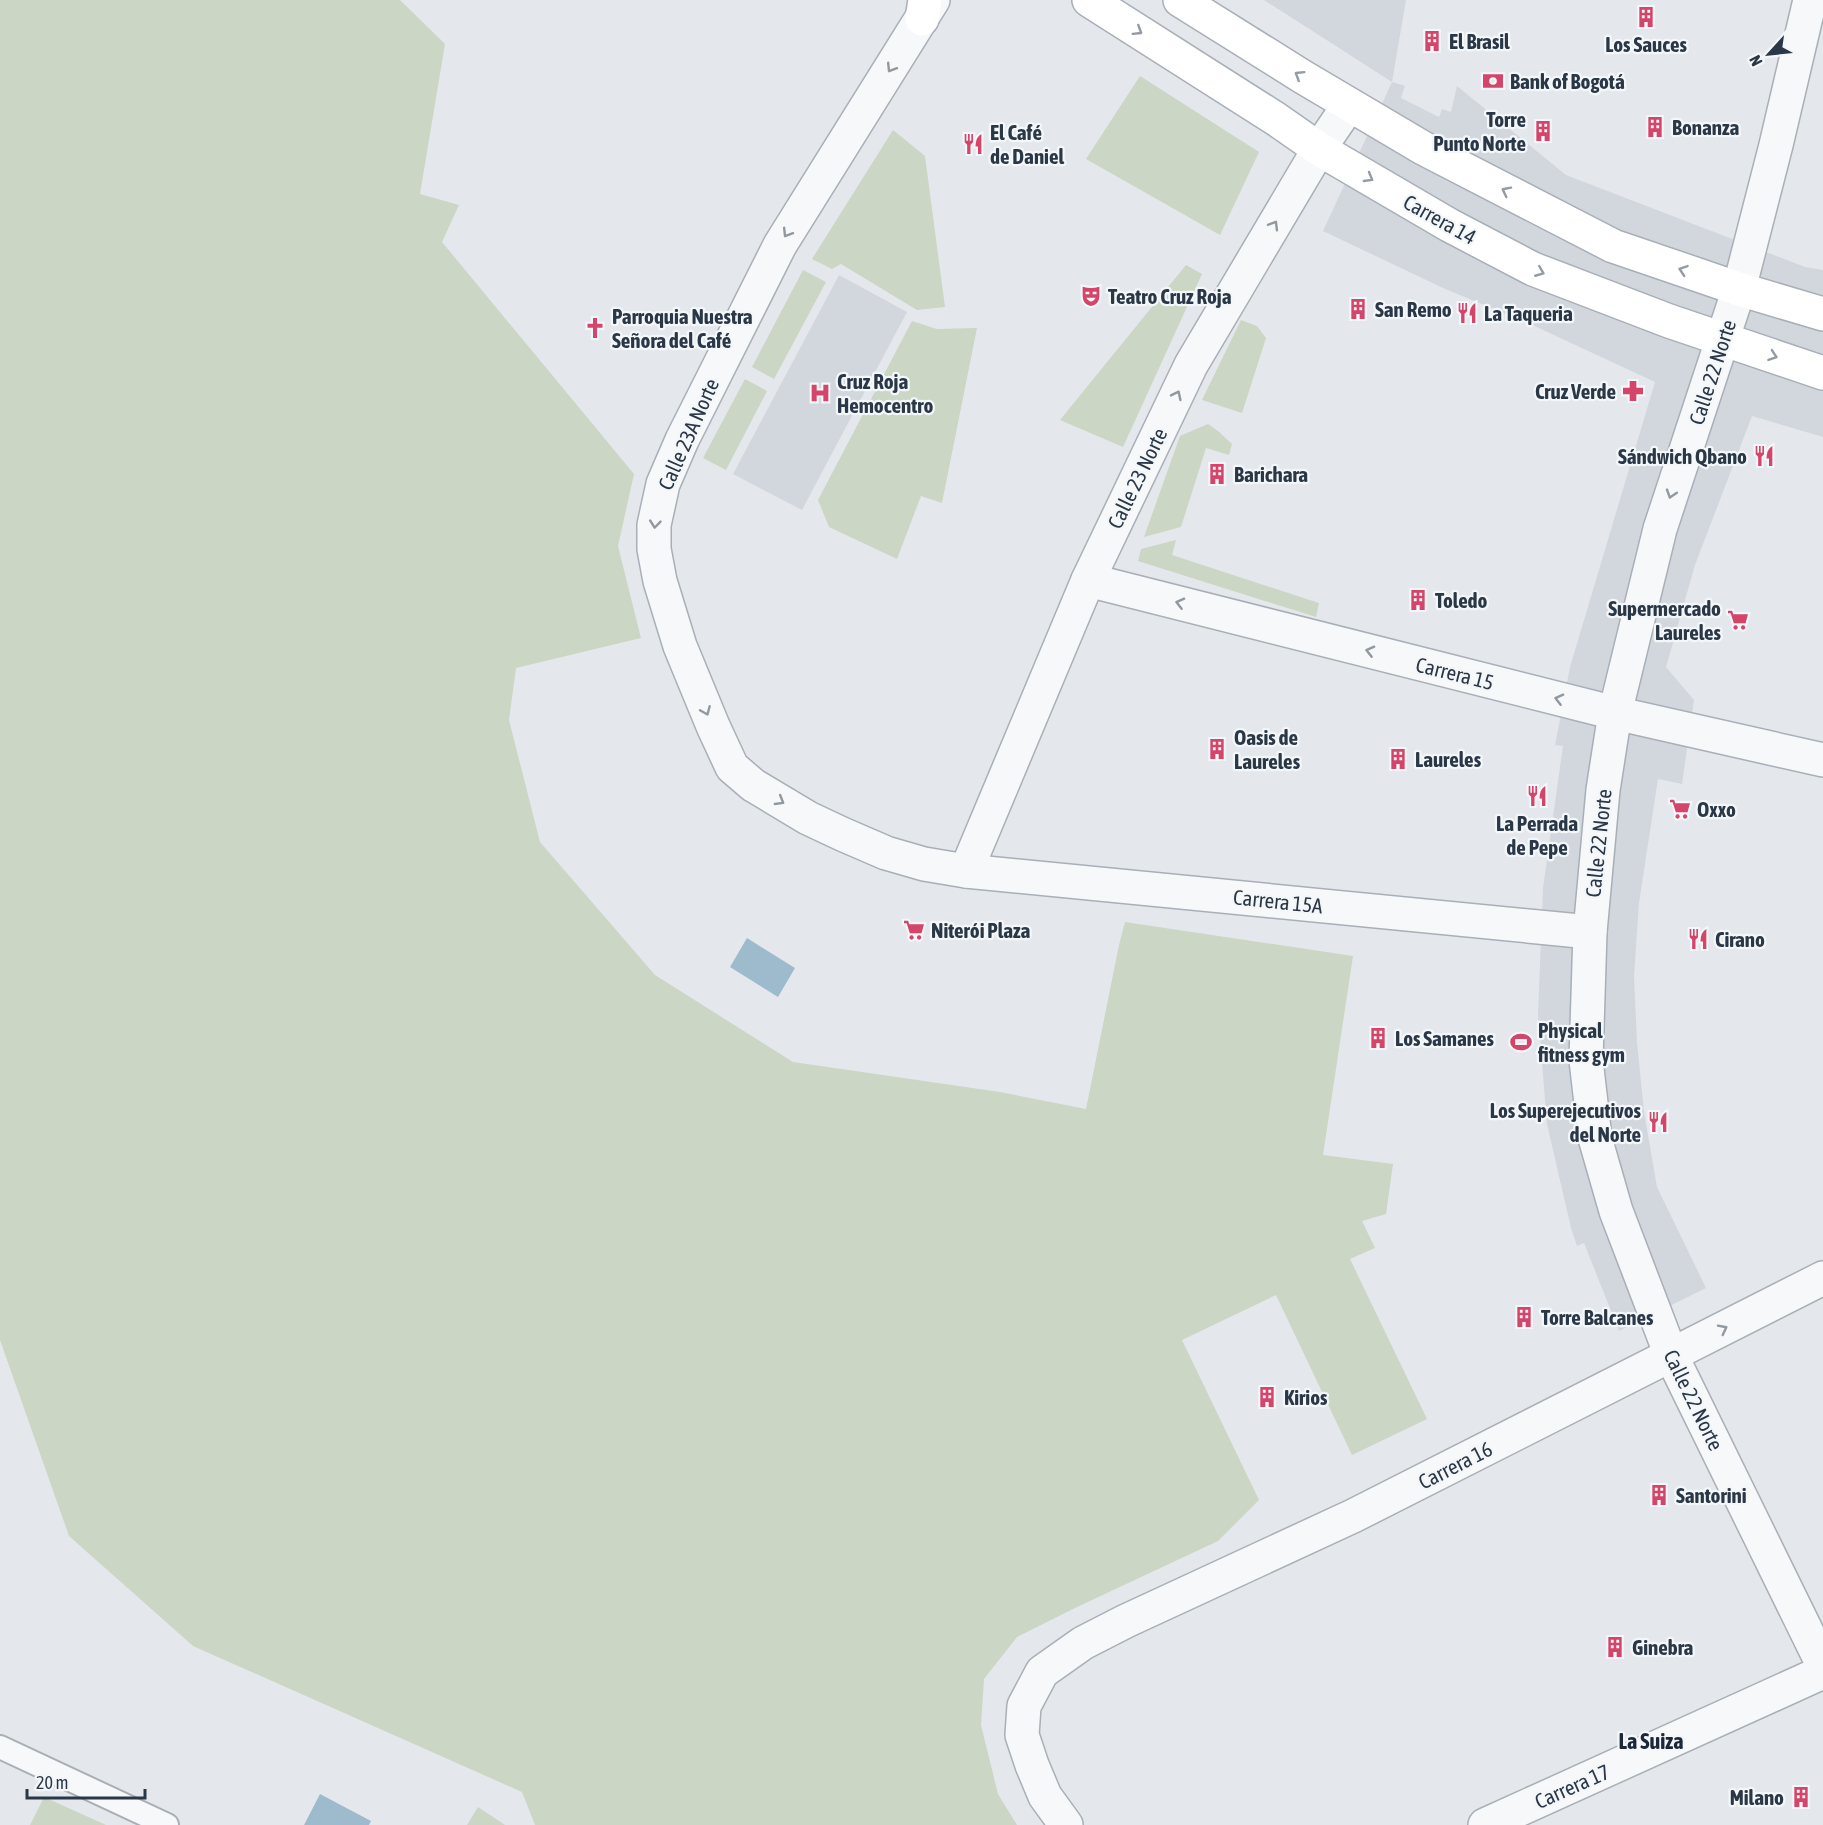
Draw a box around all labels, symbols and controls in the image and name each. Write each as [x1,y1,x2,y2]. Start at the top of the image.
building icon: Los Sauces [1634,5,1658,29]
one-way arrow [1132,24,1143,35]
north arrow [1739,24,1799,84]
building icon: El Brasil [1420,29,1444,53]
place label: El Brasil [1449,29,1510,53]
place label: Los Sauces [1605,32,1687,56]
text: N [1745,53,1766,69]
one-way arrow [886,62,898,72]
bank icon: Bank of Bogotá [1481,69,1505,93]
place label: Bank of Bogotá [1510,69,1625,93]
one-way arrow [1295,70,1305,82]
place label: Torre Punto Norte [1433,107,1526,155]
building icon: Bonanza [1643,115,1667,139]
place label: Bonanza [1672,115,1740,139]
building icon: Torre Punto Norte [1531,119,1555,143]
place label: El Café de Daniel [990,120,1064,168]
restaurant icon: El Café de Daniel [961,132,985,156]
one-way arrow [1363,171,1373,183]
one-way arrow [1501,187,1512,198]
street label: Carrera 14 [1400,189,1481,249]
one-way arrow [1266,221,1278,231]
one-way arrow [782,227,794,237]
one-way arrow [1534,265,1545,277]
one-way arrow [1678,265,1689,278]
theatre icon: Teatro Cruz Roja [1079,284,1103,308]
place label: Teatro Cruz Roja [1108,284,1232,308]
building icon: San Remo [1346,297,1370,321]
place label: San Remo [1375,297,1452,321]
restaurant icon: La Taqueria [1455,301,1479,325]
place label: La Taqueria [1484,301,1573,325]
place label: Parroquia Nuestra Señora del Café [612,304,753,352]
church icon: Parroquia Nuestra Señora del Café [583,316,607,340]
street label: Calle 22 Norte [1684,317,1740,427]
one-way arrow [1767,349,1778,361]
place label: Cruz Roja Hemocentro [837,369,933,417]
street label: Calle 23A Norte [653,375,723,493]
place label: Cruz Verde [1535,379,1616,403]
pharmacy icon: Cruz Verde [1621,379,1645,403]
hospital icon: Cruz Roja Hemocentro [808,381,832,405]
one-way arrow [1169,390,1181,401]
street label: Calle 23 Norte [1102,424,1172,532]
place label: Sándwich Qbano [1618,444,1747,468]
restaurant icon: Sándwich Qbano [1752,444,1776,468]
building icon: Barichara [1205,462,1229,486]
place label: Barichara [1234,462,1308,486]
one-way arrow [1666,488,1679,499]
one-way arrow [649,520,662,529]
building icon: Toledo [1406,588,1430,612]
place label: Toledo [1435,588,1488,612]
place label: Supermercado Laureles [1608,596,1722,644]
one-way arrow [1176,598,1186,611]
supermarket icon: Supermercado Laureles [1726,608,1750,632]
one-way arrow [1365,646,1375,659]
street label: Carrera 15 [1414,652,1496,694]
one-way arrow [1554,694,1564,706]
one-way arrow [699,704,711,715]
place label: Oasis de Laureles [1234,725,1301,773]
building icon: Oasis de Laureles [1205,737,1229,761]
building icon: Laureles [1386,747,1410,771]
place label: Laureles [1415,747,1482,771]
restaurant icon: La Perrada de Pepe [1525,784,1549,808]
street label: Calle 22 Norte [1580,788,1616,898]
one-way arrow [774,794,784,805]
supermarket icon: Oxxo [1668,797,1692,821]
place label: Oxxo [1697,797,1736,821]
place label: La Perrada de Pepe [1496,811,1578,859]
street label: Carrera 15A [1232,884,1325,918]
supermarket icon: Niterói Plaza [902,918,926,942]
place label: Niterói Plaza [931,918,1031,942]
restaurant icon: Cirano [1686,927,1710,951]
place label: Cirano [1715,927,1765,951]
place label: Physical fitness gym [1537,1018,1625,1066]
building icon: Los Samanes [1366,1026,1390,1050]
place label: Los Samanes [1395,1026,1494,1050]
sports icon: Physical fitness gym [1509,1030,1533,1054]
place label: Los Superejecutivos del Norte [1490,1098,1642,1146]
restaurant icon: Los Superejecutivos del Norte [1646,1110,1670,1134]
building icon: Torre Balcanes [1512,1305,1536,1329]
place label: Torre Balcanes [1541,1305,1654,1329]
one-way arrow [1717,1325,1728,1336]
street label: Calle 22 Norte [1659,1346,1729,1454]
building icon: Kirios [1255,1385,1279,1409]
place label: Kirios [1284,1385,1328,1409]
street label: Carrera 16 [1414,1436,1496,1494]
building icon: Santorini [1647,1483,1671,1507]
place label: Santorini [1676,1483,1747,1507]
building icon: Ginebra [1603,1635,1627,1659]
place label: Ginebra [1632,1635,1693,1659]
district label: La Suiza [1619,1728,1683,1754]
street label: Carrera 17 [1531,1759,1613,1813]
scale bar [27,1762,146,1800]
text: 20 m [36,1772,68,1793]
place label: Milano [1730,1785,1784,1809]
building icon: Milano [1789,1785,1813,1809]

